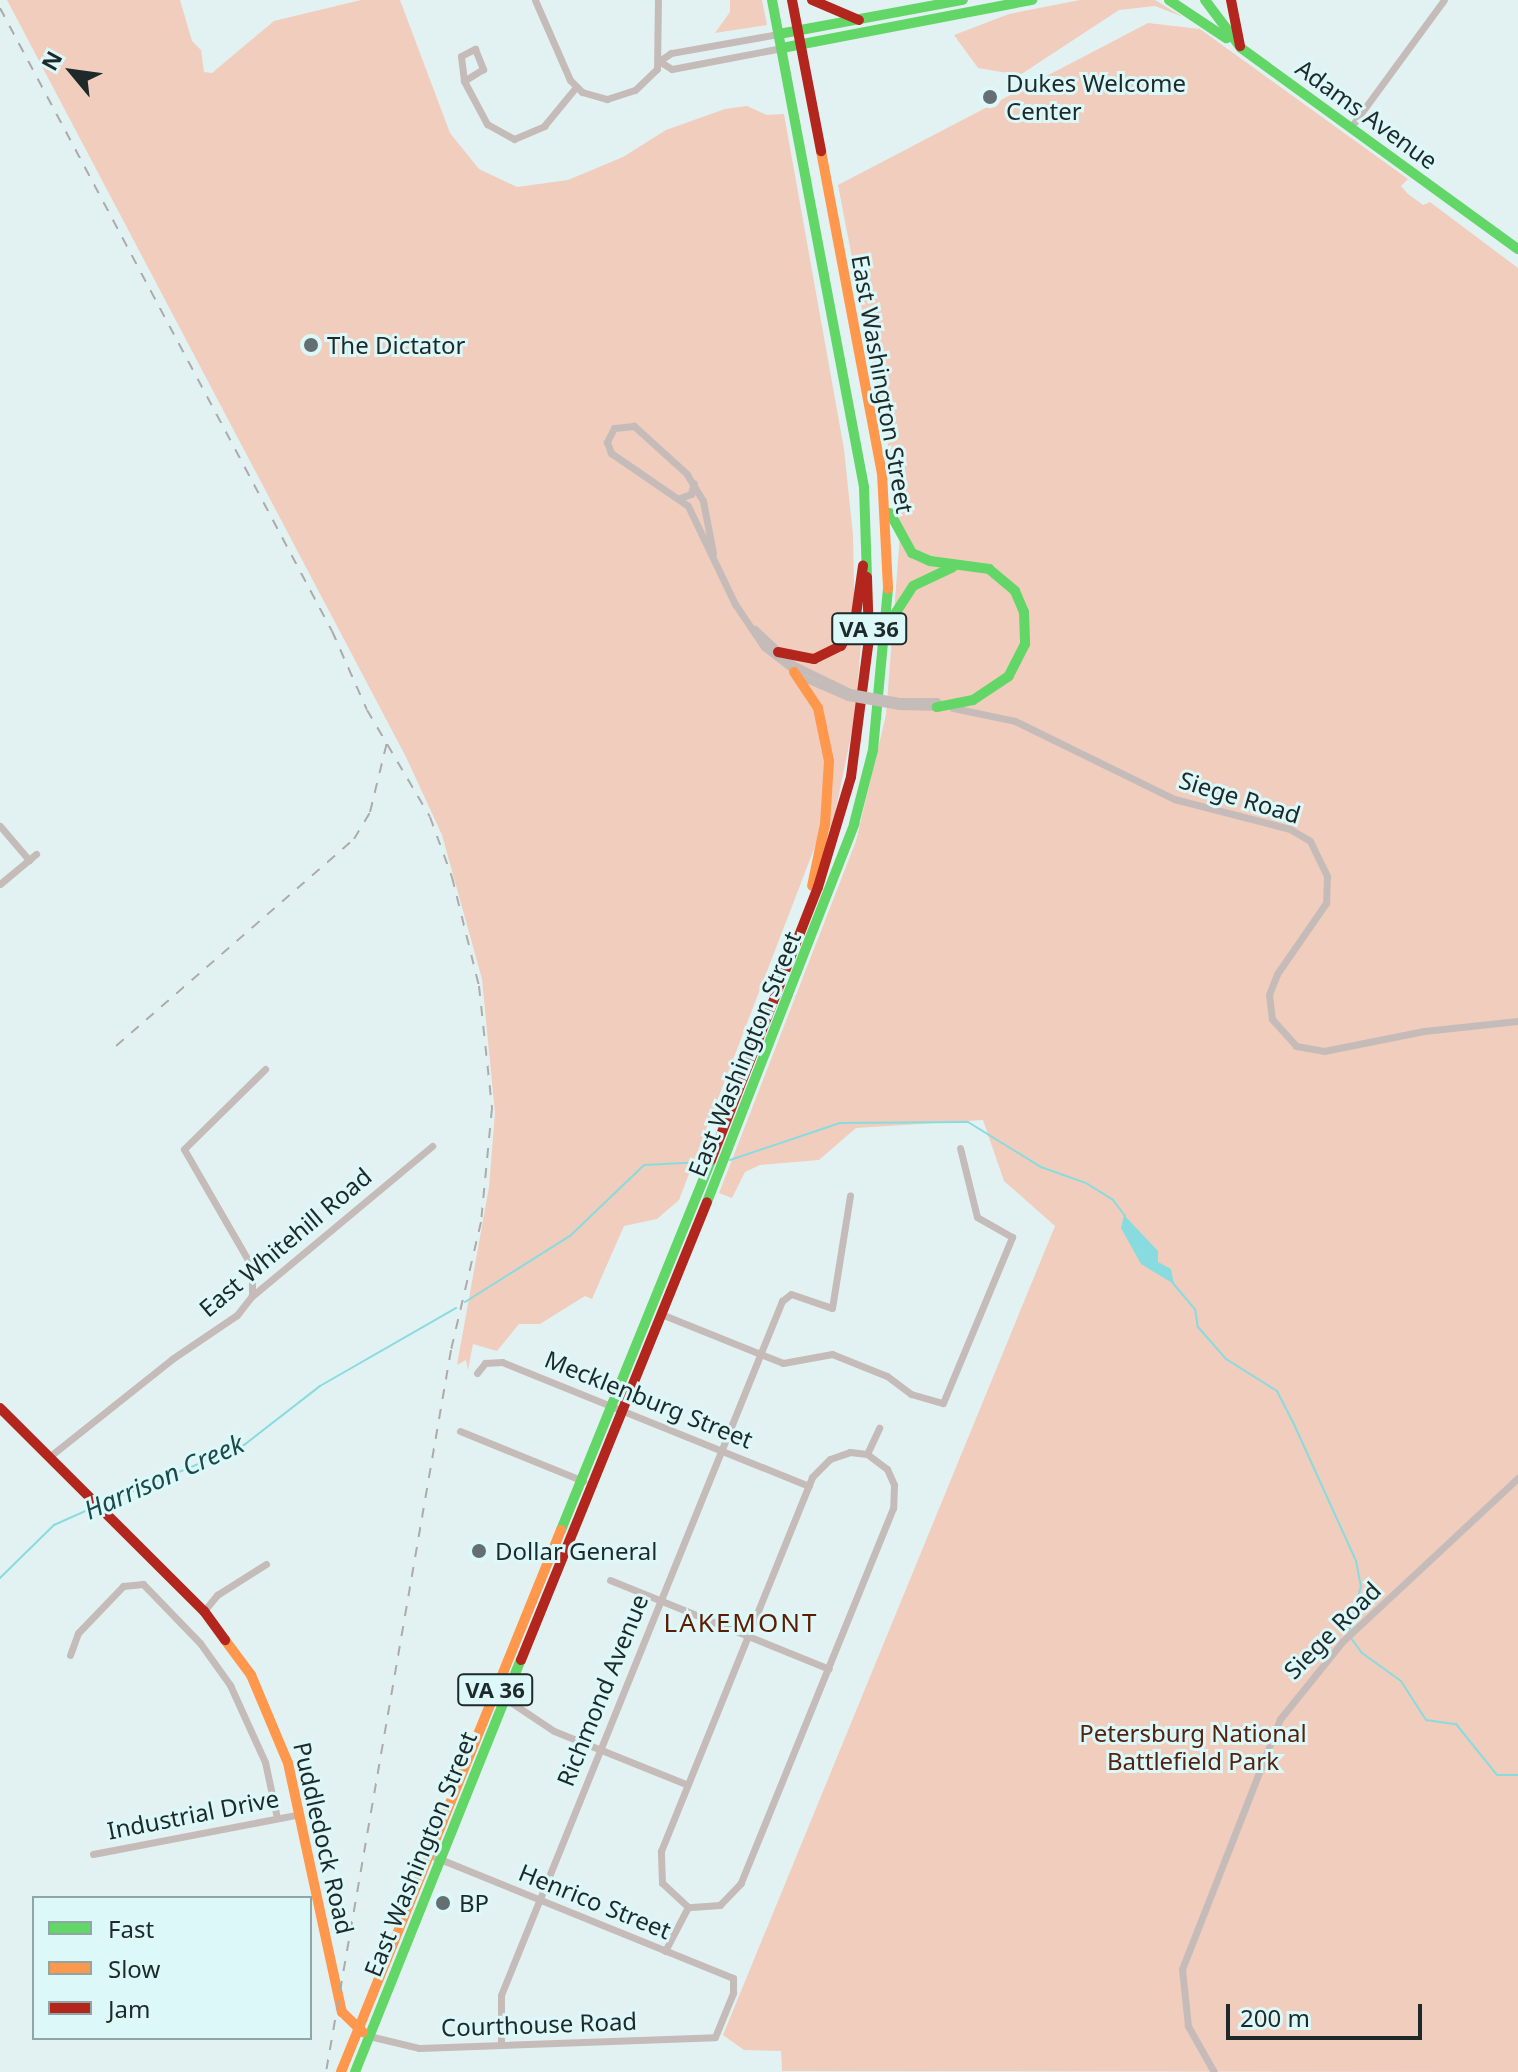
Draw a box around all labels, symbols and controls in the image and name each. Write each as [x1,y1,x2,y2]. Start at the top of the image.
north arrow [32,32,112,112]
text: N [34,45,68,75]
street label: Adams Avenue [1291,53,1443,175]
place label: Dukes Welcome Center [1006,69,1186,125]
marker: Dukes Welcome Center [981,88,999,106]
street label: East Washington Street [846,253,920,515]
place label: The Dictator [327,331,465,359]
marker: The Dictator [302,336,320,354]
road number: VA 36 [831,611,907,647]
street label: Siege Road [1176,765,1304,829]
street label: East Washington Street [682,927,806,1181]
street label: East Whitehill Road [193,1162,377,1322]
street label: Mecklenburg Street [541,1344,757,1454]
water label: Harrison Creek [79,1428,249,1526]
place label: Dollar General [495,1537,658,1565]
marker: Dollar General [470,1542,488,1560]
street label: Siege Road [1278,1576,1386,1684]
street label: Richmond Avenue [550,1590,654,1790]
district label: LAKEMONT [664,1607,818,1639]
road number: VA 36 [457,1672,533,1708]
park label: Petersburg National Battlefield Park [1079,1719,1307,1775]
street label: East Washington Street [358,1727,482,1981]
street label: Puddledock Road [288,1739,360,1937]
street label: Industrial Drive [105,1783,281,1845]
street label: Henrico Street [515,1857,675,1945]
place label: BP [459,1889,489,1917]
marker: BP [434,1894,452,1912]
legend [32,1896,312,2040]
text: Fast [108,1912,154,1945]
text: Slow [108,1952,160,1985]
scale bar [1230,1988,1426,2038]
text: Jam [108,1992,150,2025]
text: 200 m [1240,2001,1310,2034]
street label: Courthouse Road [440,2006,638,2042]

